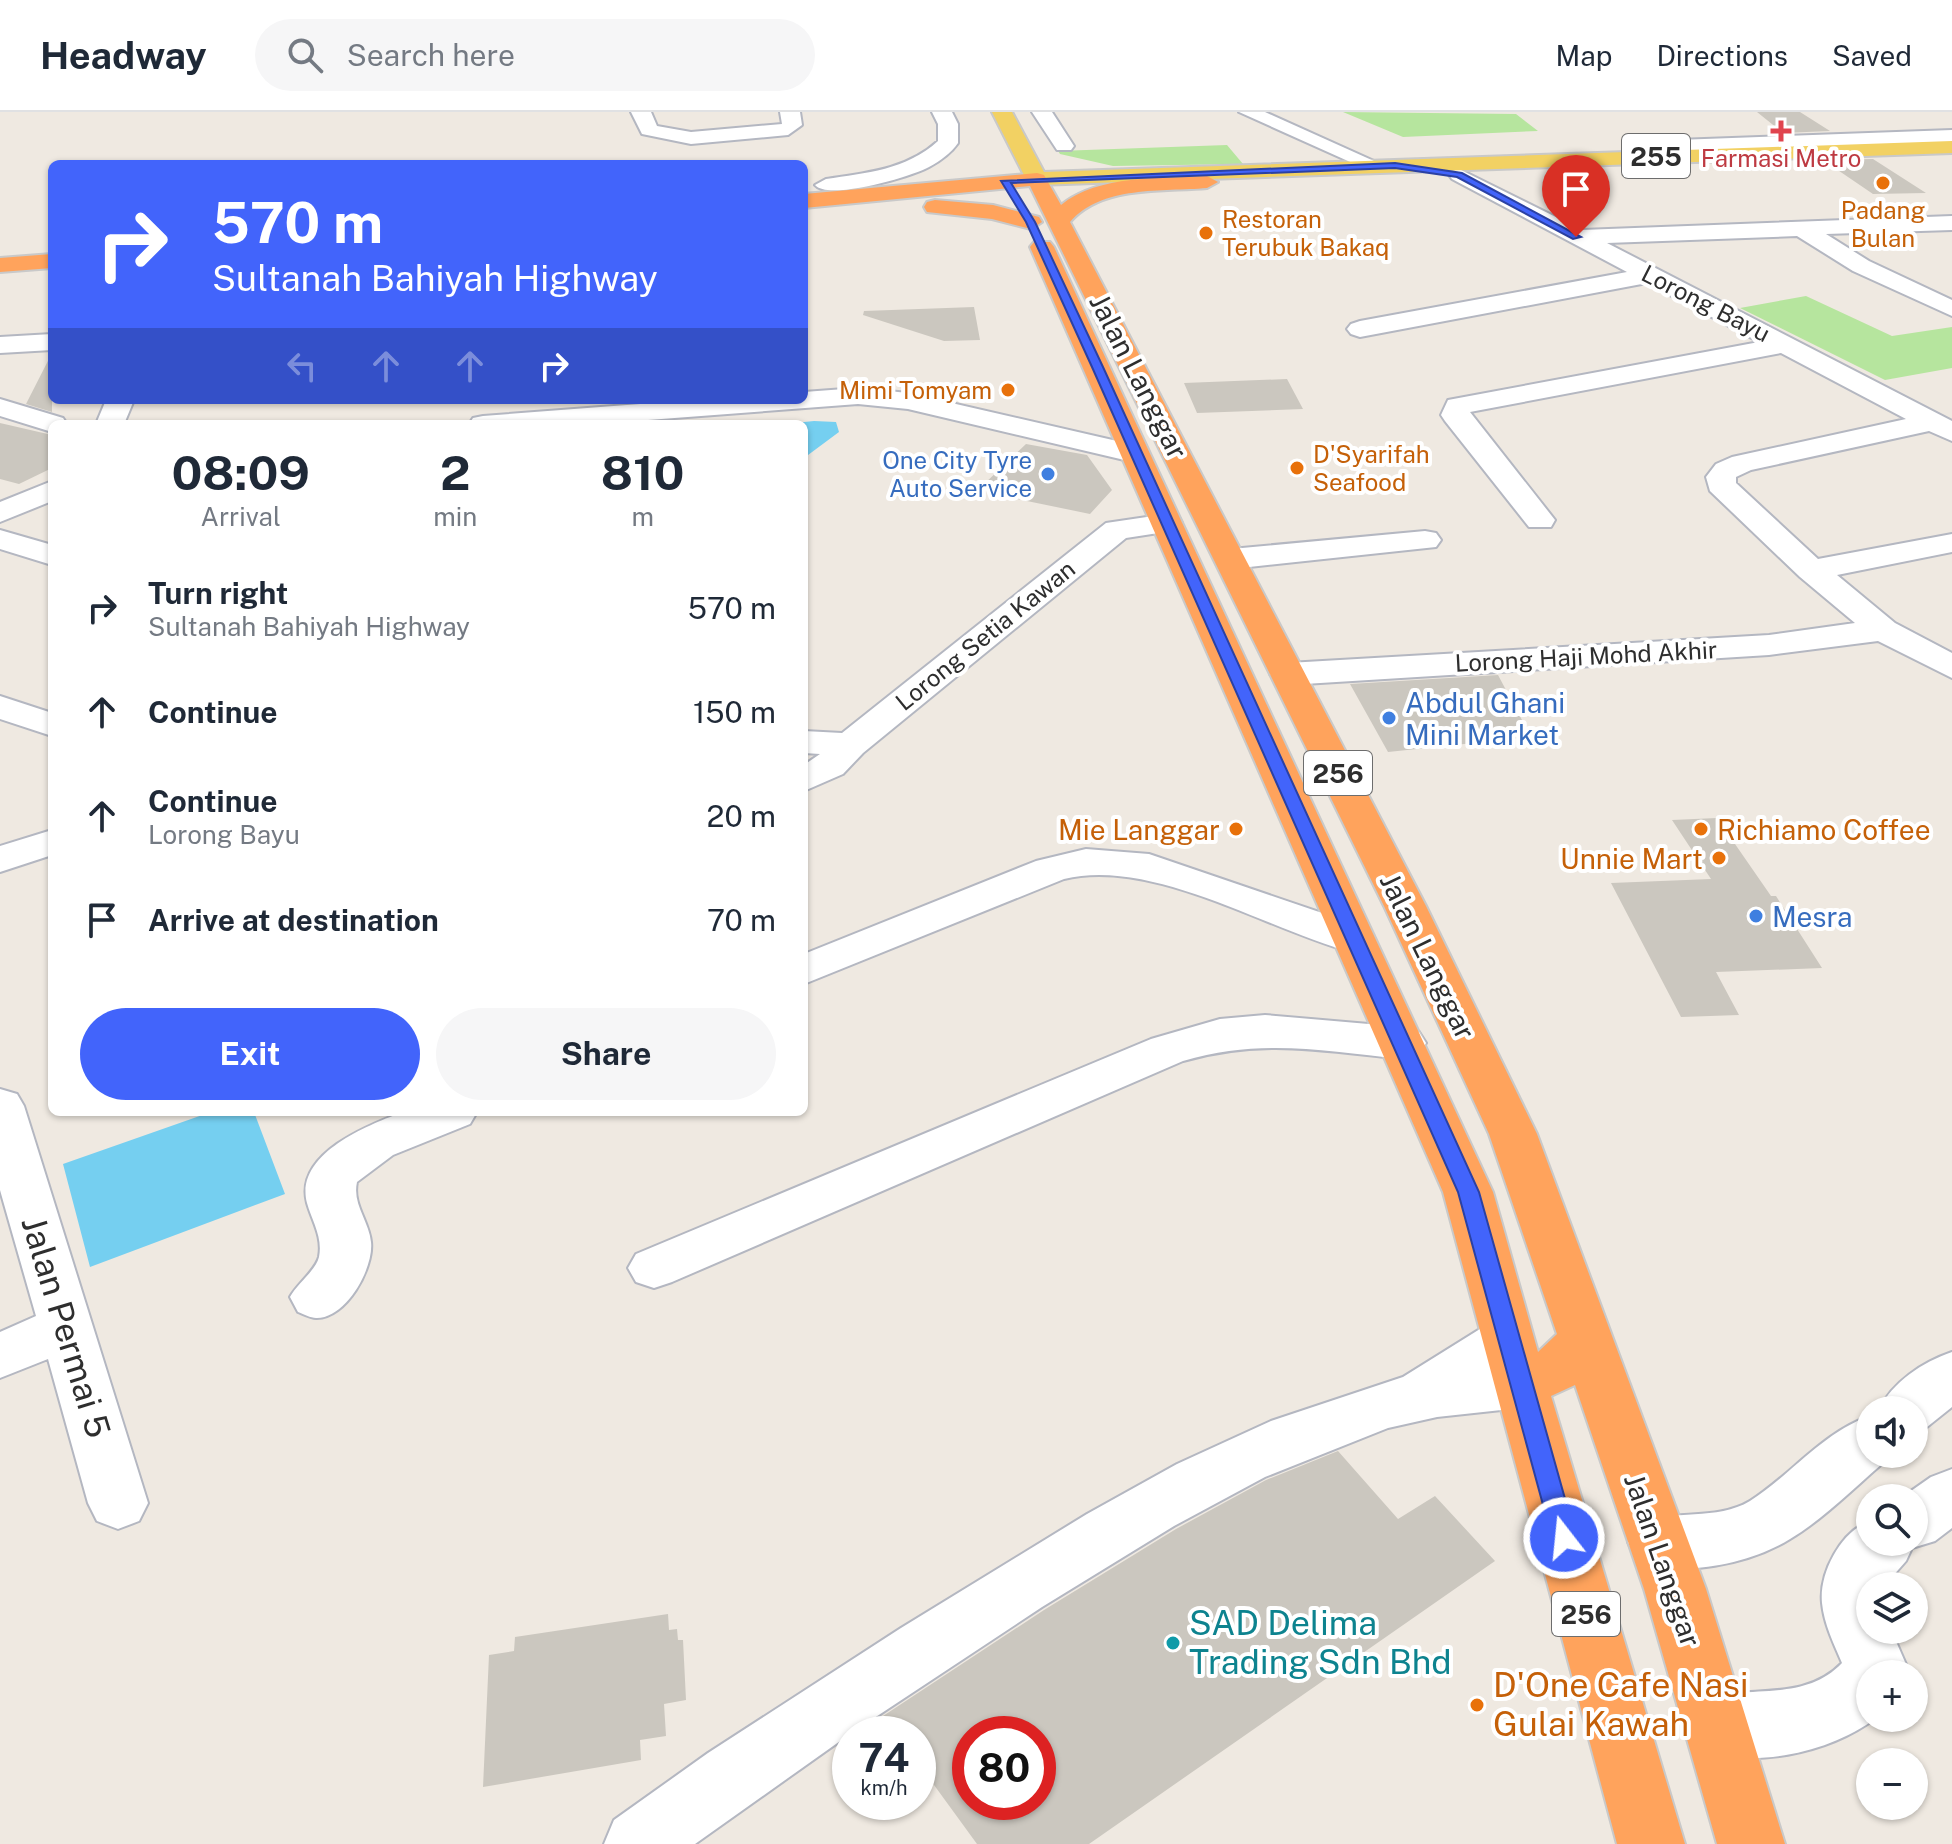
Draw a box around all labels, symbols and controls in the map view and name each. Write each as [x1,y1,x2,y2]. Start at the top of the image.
search box [255,19,815,91]
text: Headway [40,33,207,78]
icon: search [283,33,327,77]
text: Search here [347,37,515,73]
text: Map [1556,39,1612,72]
text: Directions [1656,39,1788,72]
text: Saved [1832,39,1912,72]
marker: Farmasi Metro [1772,122,1790,140]
road number: 255 [1622,134,1690,178]
place label: Farmasi Metro [1701,144,1861,172]
pin [1542,155,1610,237]
icon: arrive [1554,167,1598,211]
marker: Padang Bulan [1874,174,1892,192]
text: 570 m [212,190,383,256]
icon: right [80,192,184,296]
place label: Padang Bulan [1841,196,1925,252]
place label: Restoran Terubuk Bakaq [1222,205,1389,261]
marker: Restoran Terubuk Bakaq [1197,224,1215,242]
text: Sultanah Bahiyah Highway [212,257,658,299]
street label: Lorong Bayu [1637,259,1775,347]
street label: Jalan Langgar [1083,288,1195,464]
icon: left [280,344,324,388]
icon: ahead [364,344,408,388]
icon: ahead [448,344,492,388]
icon: right [532,344,576,388]
place label: Mimi Tomyam [839,376,992,404]
marker: Mimi Tomyam [999,381,1017,399]
place label: D'Syarifah Seafood [1313,440,1430,496]
text: 08:09 [171,444,310,501]
text: 2 [440,444,471,501]
text: 810 [601,444,685,501]
place label: One City Tyre Auto Service [882,446,1032,502]
marker: D'Syarifah Seafood [1288,459,1306,477]
marker: One City Tyre Auto Service [1039,465,1057,483]
text: Arrival [200,501,281,532]
text: min [433,501,477,532]
text: m [631,501,654,532]
street label: Lorong Setia Kawan [890,554,1080,716]
text: Turn right [148,575,288,611]
icon: right [80,586,124,630]
text: 570 m [688,590,776,626]
text: Sultanah Bahiyah Highway [148,611,470,642]
street label: Lorong Haji Mohd Akhir [1454,635,1718,677]
place label: Abdul Ghani Mini Market [1405,686,1565,751]
icon: ahead [80,690,124,734]
text: Continue [148,694,278,730]
text: 150 m [693,694,776,730]
marker: Abdul Ghani Mini Market [1380,709,1398,727]
road number: 256 [1304,751,1372,795]
text: Continue [148,783,278,819]
icon: ahead [80,794,124,838]
text: 20 m [707,798,776,834]
place label: Mie Langgar [1058,813,1220,846]
place label: Richiamo Coffee [1717,813,1931,846]
text: Lorong Bayu [148,819,300,850]
marker: Mie Langgar [1227,820,1245,838]
marker: Richiamo Coffee [1692,820,1710,838]
place label: Unnie Mart [1560,842,1703,875]
marker: Unnie Mart [1710,849,1728,867]
street label: Jalan Langgar [1373,867,1483,1045]
icon: arrive [80,898,124,942]
place label: Mesra [1772,900,1852,933]
text: Arrive at destination [148,902,439,938]
text: 70 m [707,902,776,938]
marker: Mesra [1747,907,1765,925]
button: Exit [80,1008,420,1100]
button: Share [436,1008,776,1100]
street label: Jalan Permai 5 [13,1211,119,1443]
map controls [1856,1396,1928,1820]
button: sound [1856,1396,1928,1468]
street label: Jalan Langgar [1618,1469,1708,1651]
button: search [1856,1484,1928,1556]
position arrow [1522,1496,1606,1580]
button: layers [1856,1572,1928,1644]
road number: 256 [1552,1592,1620,1636]
place label: SAD Delima Trading Sdn Bhd [1189,1603,1452,1682]
marker: SAD Delima Trading Sdn Bhd [1164,1634,1182,1652]
button: + [1856,1660,1928,1732]
place label: D'One Cafe Nasi Gulai Kawah [1493,1665,1748,1744]
marker: D'One Cafe Nasi Gulai Kawah [1468,1696,1486,1714]
speed limit sign: 80 [952,1716,1056,1820]
text: 74 [859,1734,909,1781]
button: − [1856,1748,1928,1820]
text: km/h [860,1776,908,1800]

